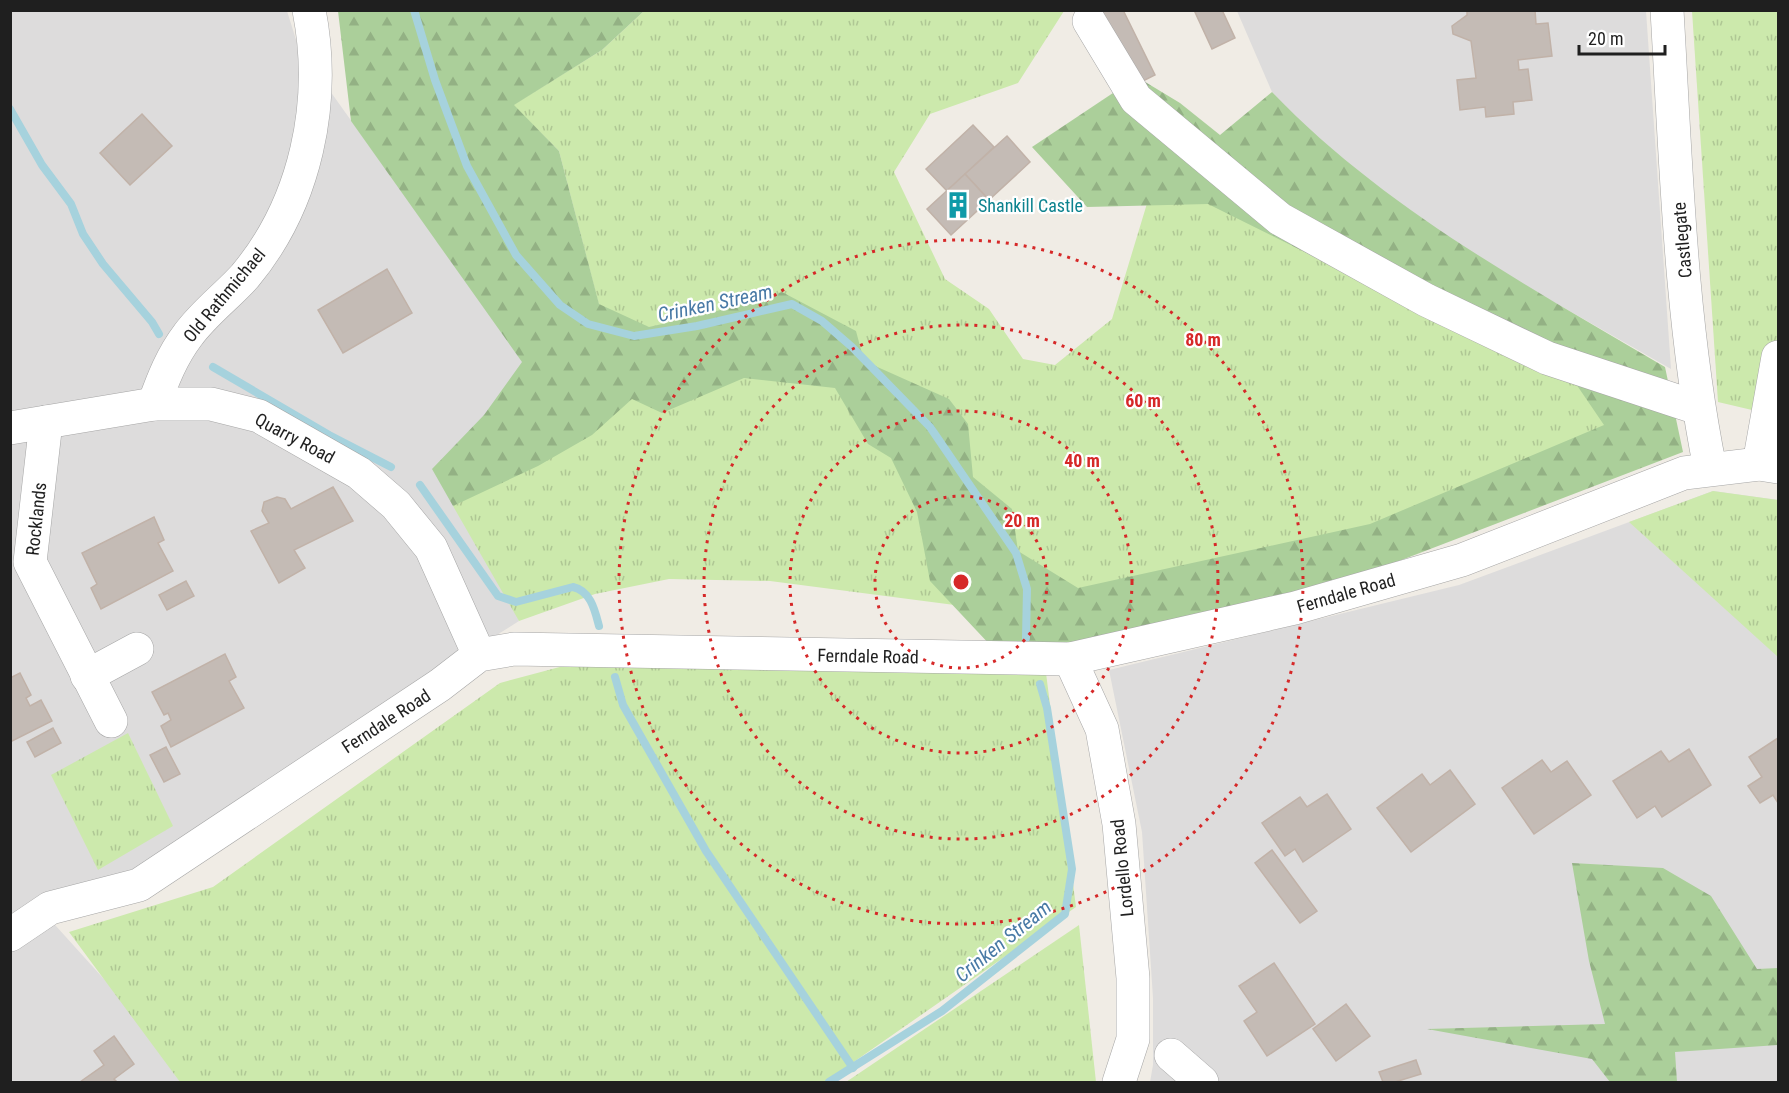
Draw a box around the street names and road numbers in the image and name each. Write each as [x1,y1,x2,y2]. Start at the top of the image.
street label: Castlegate [1668,201,1696,279]
street label: Old Rathmichael [179,244,269,346]
street label: Quarry Road [252,408,338,468]
street label: Rocklands [22,481,50,557]
street label: Ferndale Road [1294,569,1398,617]
street label: Ferndale Road [817,645,919,667]
street label: Ferndale Road [338,685,434,757]
street label: Lordello Road [1106,818,1138,918]

